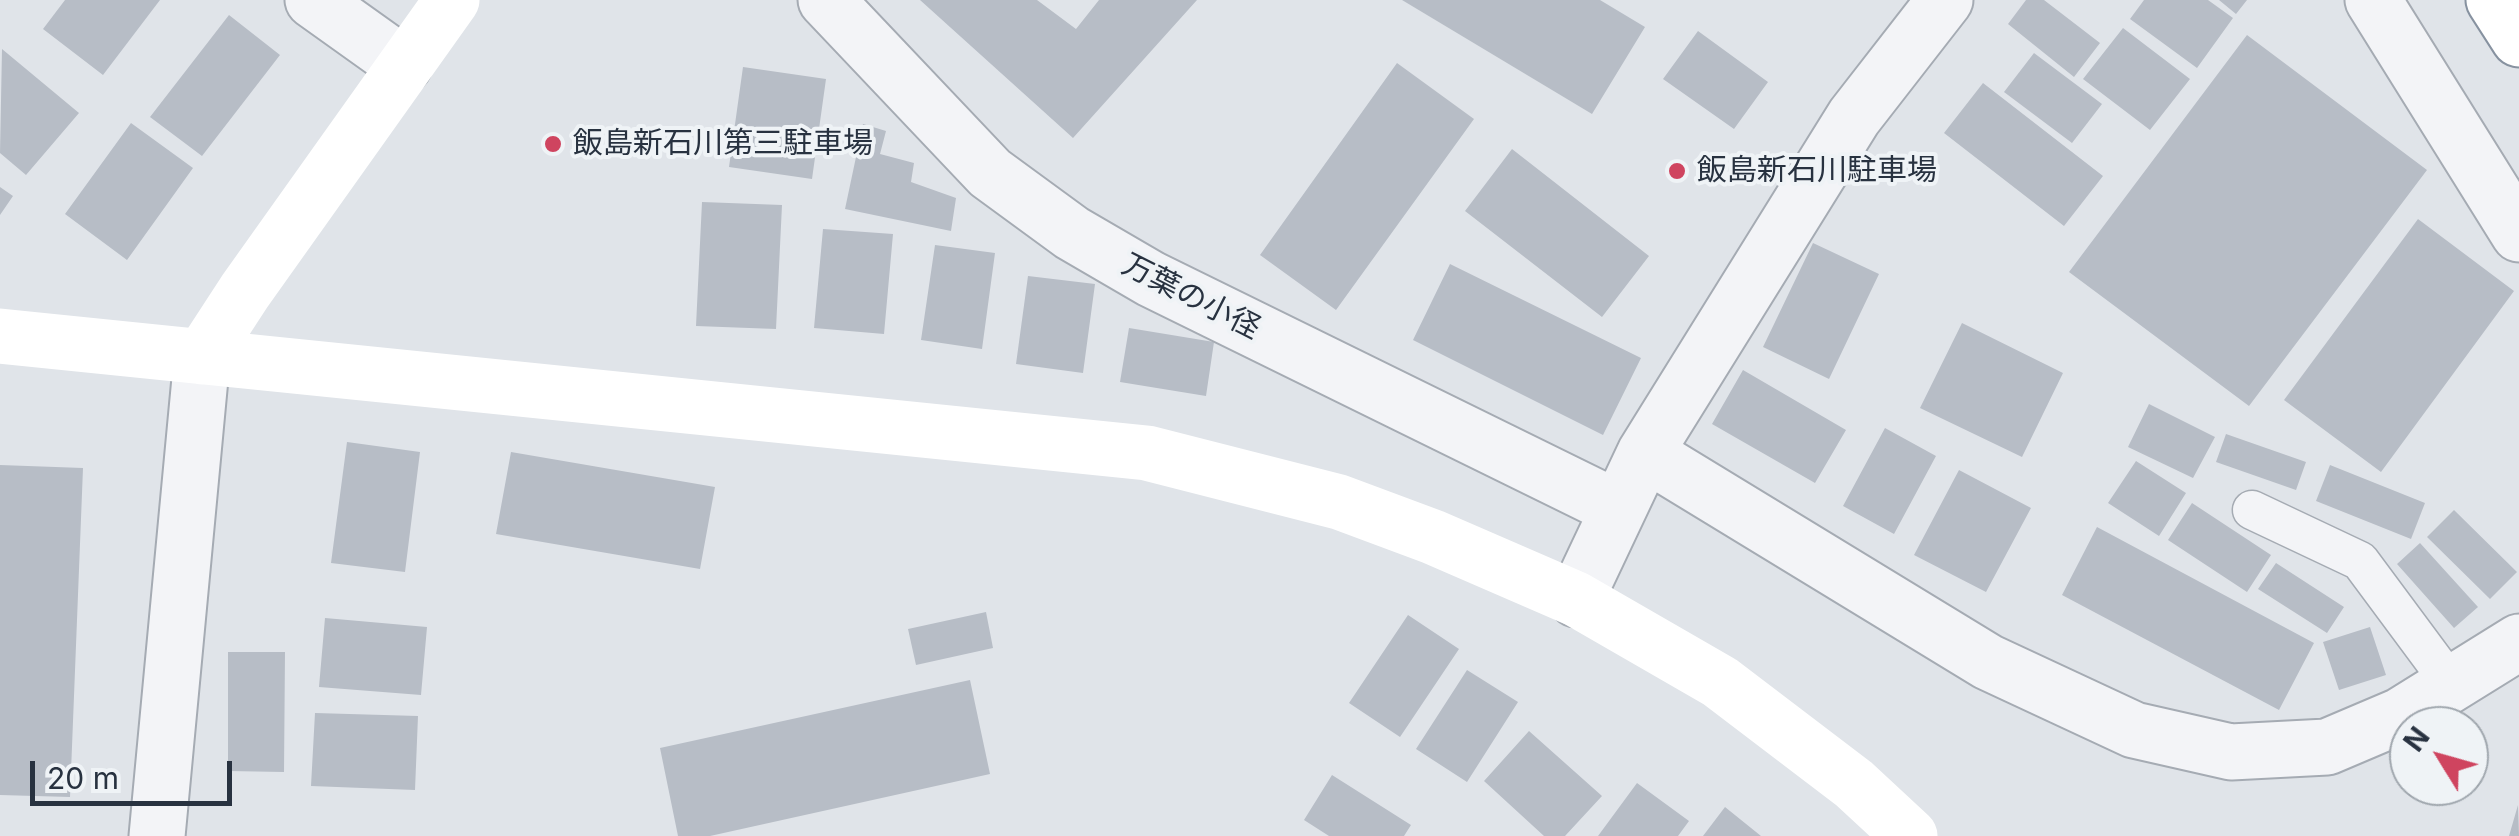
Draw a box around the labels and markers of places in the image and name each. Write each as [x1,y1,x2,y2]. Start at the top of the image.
place label: 飯島新石川第三駐車場 [573,126,873,162]
marker: 飯島新石川第三駐車場 [542,133,564,155]
place label: 飯島新石川駐車場 [1697,153,1937,189]
marker: 飯島新石川駐車場 [1666,160,1688,182]

